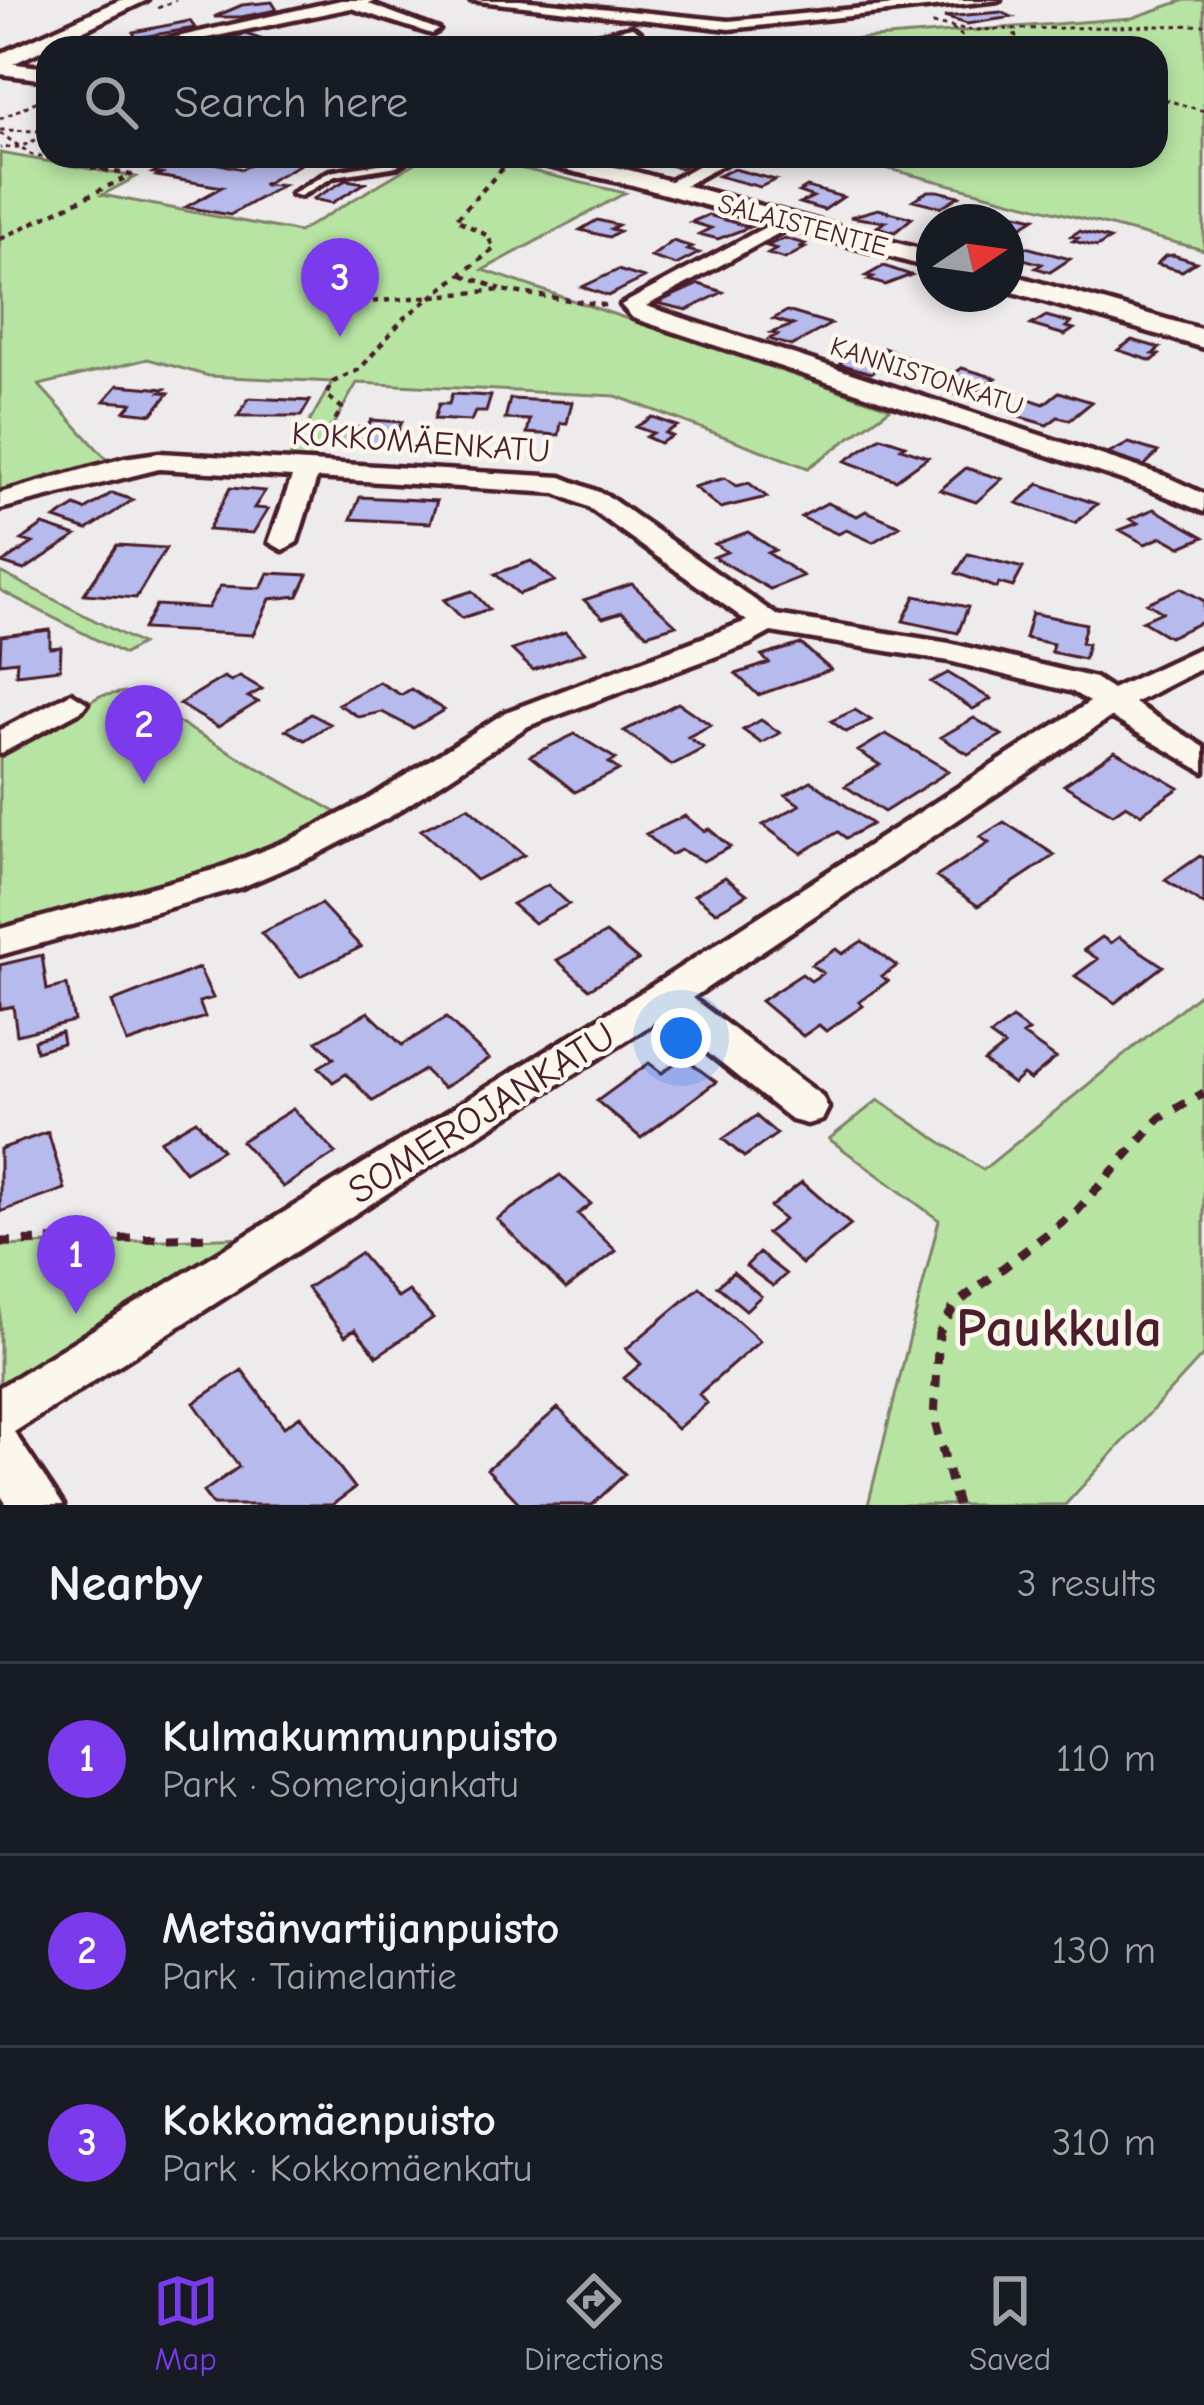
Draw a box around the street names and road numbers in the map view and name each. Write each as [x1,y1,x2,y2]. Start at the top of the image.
street label: SALAISTENTIE [715,188,891,263]
street label: KANNISTONKATU [826,331,1027,422]
street label: KOKKOMÄENKATU [291,414,551,470]
street label: SOMEROJANKATU [340,1013,623,1213]

